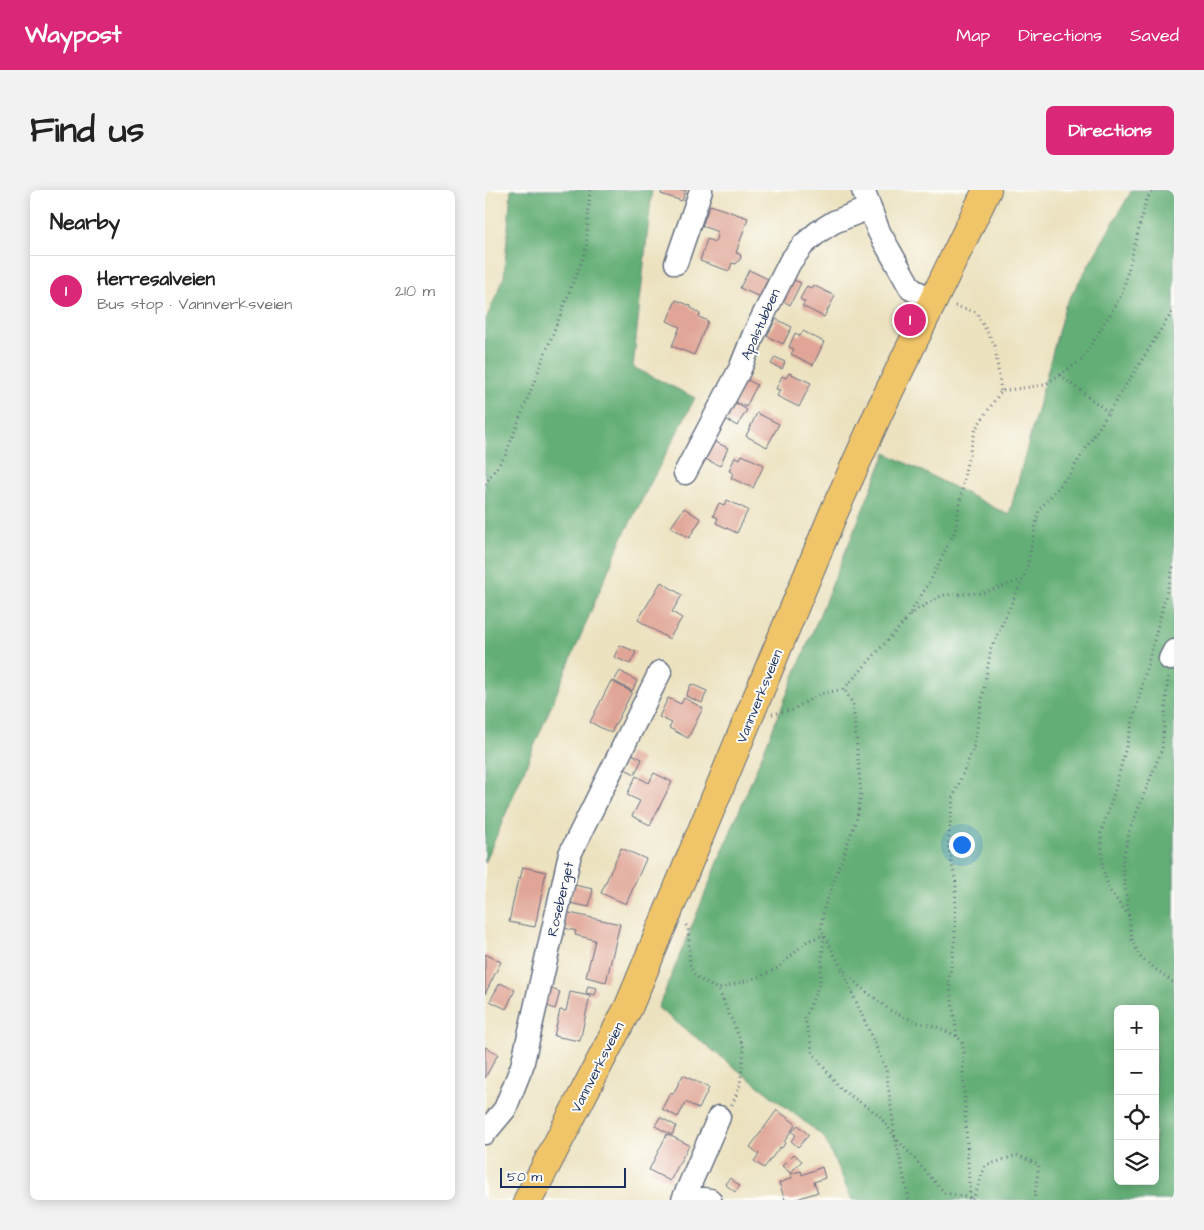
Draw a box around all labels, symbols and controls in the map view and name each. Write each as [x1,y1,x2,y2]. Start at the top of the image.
text: Waypost [25,18,122,52]
text: Map [956,23,990,48]
text: Directions [1018,23,1102,48]
text: Saved [1130,23,1179,48]
text: Find us [30,106,144,155]
button: Directions [1046,106,1174,155]
text: Nearby [50,208,120,237]
text: Herresalveien [97,266,215,293]
text: 1 [65,280,67,302]
text: 210 m [395,280,435,302]
street label: Apalstubben [736,286,786,363]
text: Bus stop · Vannverksveien [97,293,292,315]
pin: 1 [894,301,926,339]
street label: Vannverksveien [732,646,788,746]
your location [949,832,975,858]
street label: Roseberget [543,860,579,939]
map controls [1114,1005,1159,1185]
button: + [1114,1005,1159,1050]
street label: Vannverksveien [566,1019,629,1116]
button: − [1114,1050,1159,1095]
button: locate [1114,1095,1159,1140]
button: layers [1114,1140,1159,1185]
scale bar [500,1165,626,1188]
text: 50 m [507,1167,542,1187]

